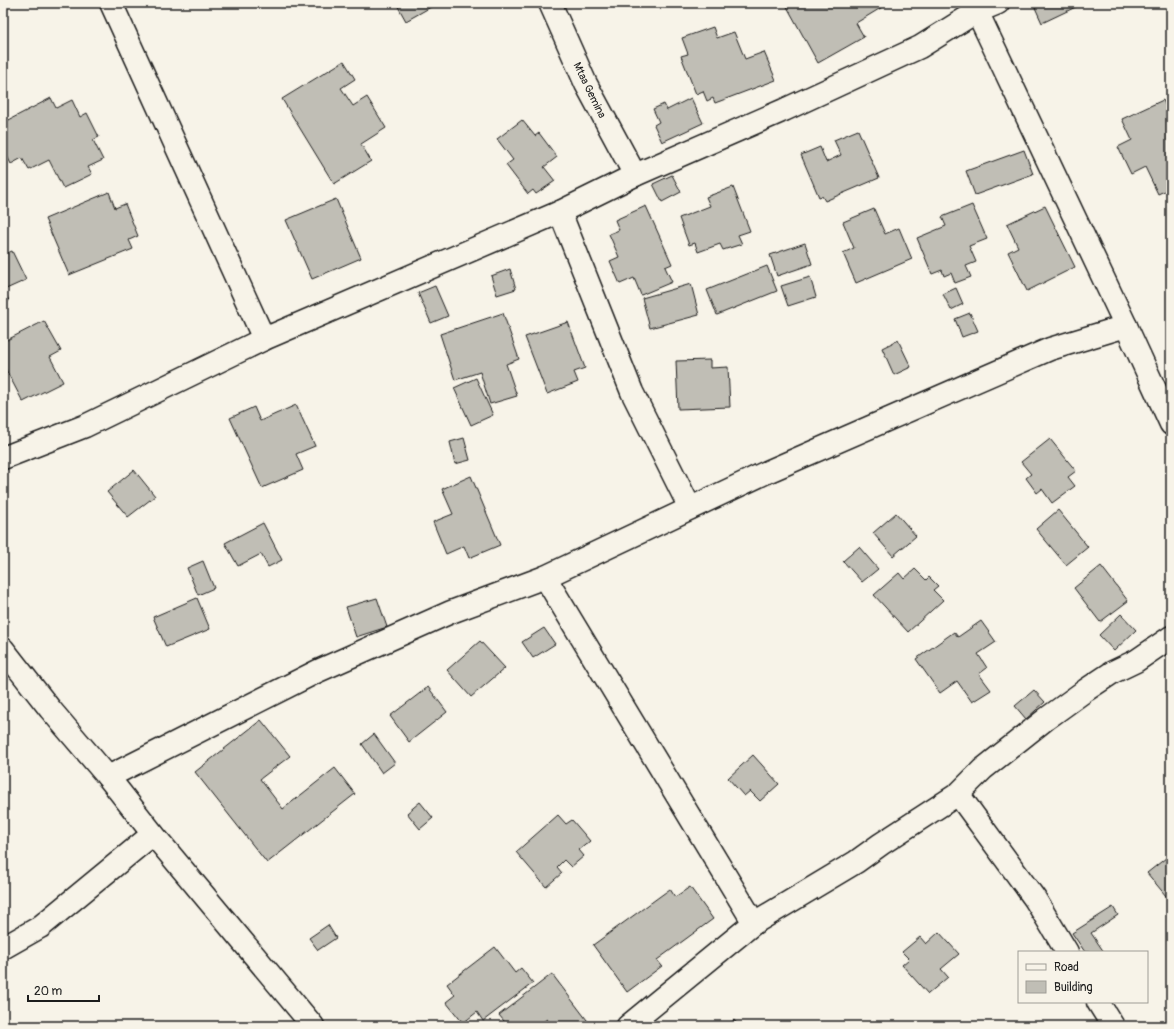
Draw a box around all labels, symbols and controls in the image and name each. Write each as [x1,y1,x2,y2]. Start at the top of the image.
street label: Mtaa Gemina [570,60,609,120]
legend [1018,951,1148,1003]
text: Road [1054,960,1079,975]
scale bar [28,977,99,1003]
text: Building [1054,980,1093,995]
text: 20 m [34,984,63,999]

